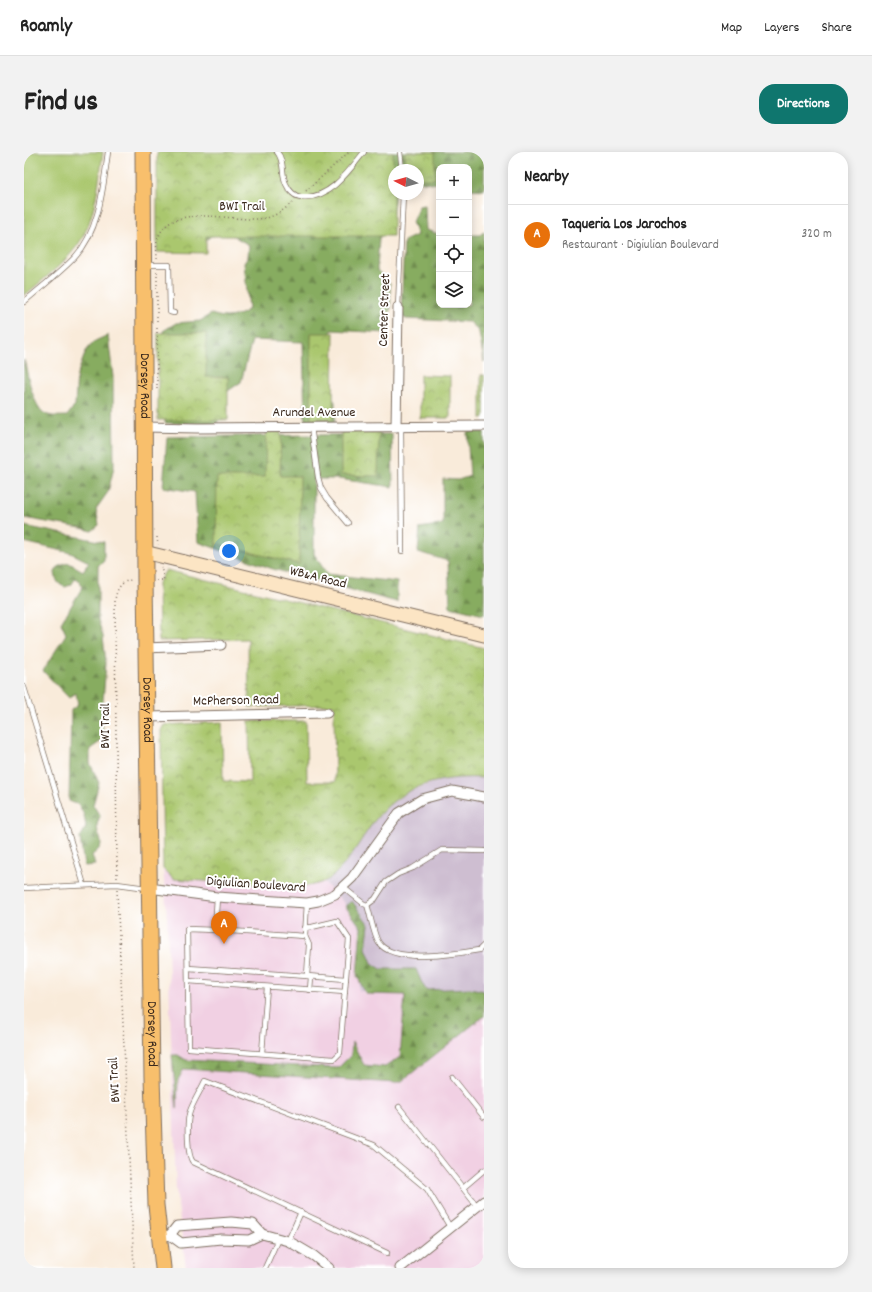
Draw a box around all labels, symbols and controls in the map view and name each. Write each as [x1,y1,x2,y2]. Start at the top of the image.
text: Roamly [20,14,72,41]
text: Map [721,18,742,38]
text: Layers [764,18,799,38]
text: Share [821,18,852,38]
text: Find us [24,84,98,124]
button: Directions [759,84,848,124]
north arrow [388,164,424,200]
map controls [436,164,472,308]
button: + [436,164,472,200]
text: Nearby [524,166,568,190]
street label: BWI Trail [219,197,265,217]
button: − [436,200,472,236]
text: Taqueria Los Jarochos [562,214,687,236]
text: A [533,225,541,244]
text: 320 m [802,225,832,244]
button: locate [436,236,472,272]
text: Restaurant · Digiulian Boulevard [562,236,719,255]
button: layers [436,272,472,308]
street label: Center Street [374,273,396,347]
street label: Dorsey Road [134,353,154,419]
street label: Arundel Avenue [273,403,355,423]
your location [219,541,239,561]
street label: WB&A Road [288,561,348,595]
street label: Dorsey Road [136,677,157,743]
street label: McPherson Road [193,690,279,712]
street label: BWI Trail [96,703,116,749]
street label: Digiulian Boulevard [206,872,306,898]
pin: A [211,911,237,944]
street label: Dorsey Road [141,1001,162,1067]
street label: BWI Trail [104,1056,126,1103]

